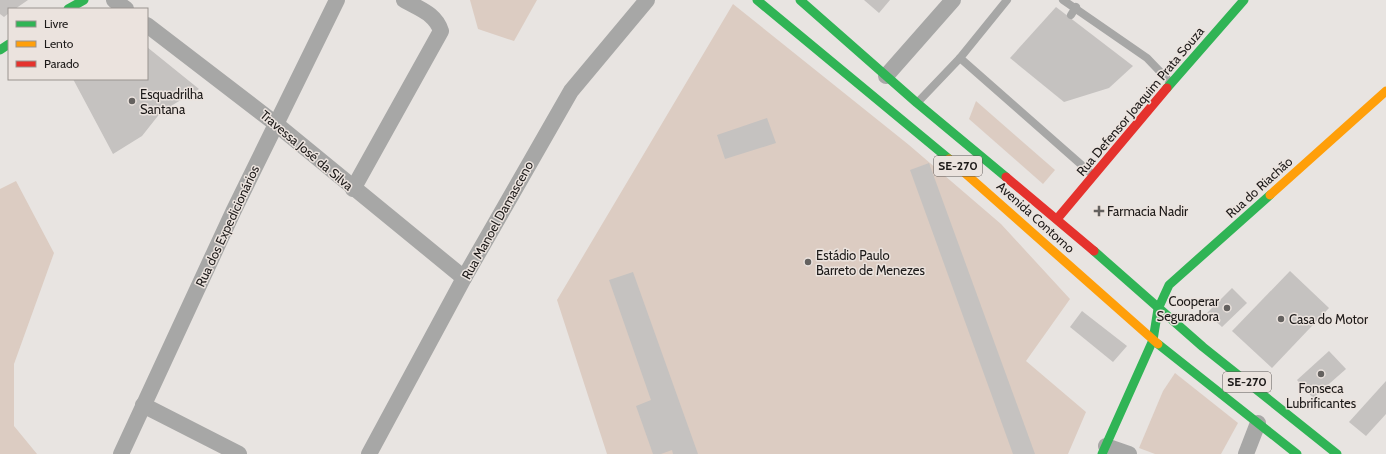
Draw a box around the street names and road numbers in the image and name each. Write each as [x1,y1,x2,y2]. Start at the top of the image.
street label: Rua Defensor Joaquim Prata Souza [1073,23,1208,179]
street label: Travessa José da Silva [257,107,357,194]
street label: Rua do Riachão [1222,153,1296,221]
road number: SE-270 [934,156,982,176]
street label: Rua Manoel Damasceno [458,158,536,282]
street label: Rua dos Expedicionários [192,162,262,289]
street label: Avenida Contorno [994,178,1078,256]
road number: SE-270 [1223,372,1271,392]

